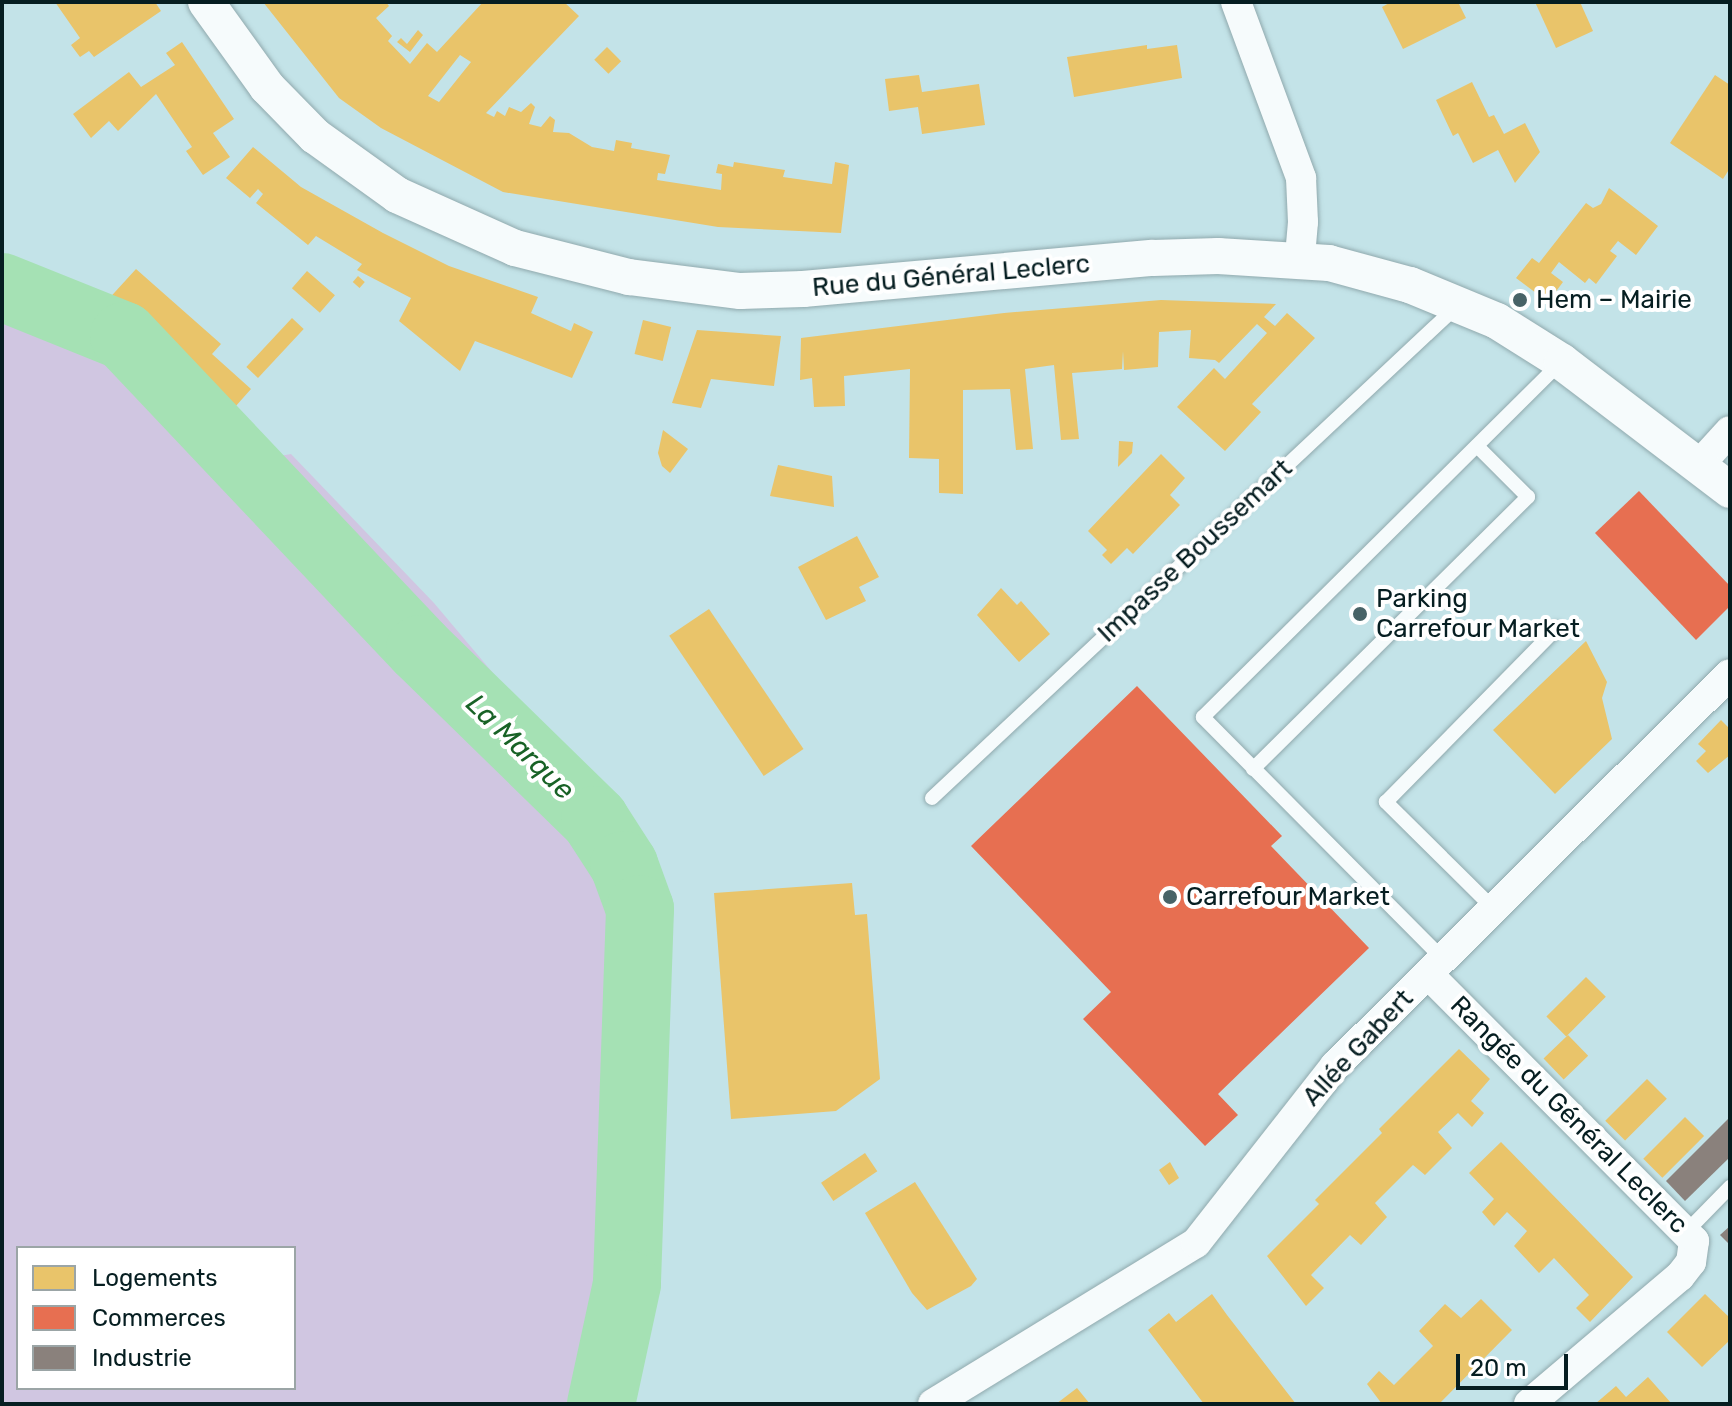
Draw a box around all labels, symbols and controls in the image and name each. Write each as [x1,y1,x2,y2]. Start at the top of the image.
street label: Rue du Général Leclerc [811,248,1091,304]
place label: Hem – Mairie [1536,284,1692,316]
marker: Hem – Mairie [1511,291,1529,309]
street label: Impasse Boussemart [1091,453,1299,649]
place label: Parking Carrefour Market [1376,583,1580,644]
marker: Parking Carrefour Market [1351,605,1369,623]
water label: La Marque [459,687,581,807]
place label: Carrefour Market [1186,881,1390,913]
marker: Carrefour Market [1161,888,1179,906]
street label: Allée Gabert [1296,983,1420,1113]
street label: Rangée du Général Leclerc [1444,990,1694,1240]
legend [16,1246,296,1390]
text: Logements [92,1264,218,1292]
text: Commerces [92,1304,226,1332]
scale bar [1460,1338,1572,1388]
text: Industrie [92,1344,192,1372]
text: 20 m [1470,1354,1527,1382]

